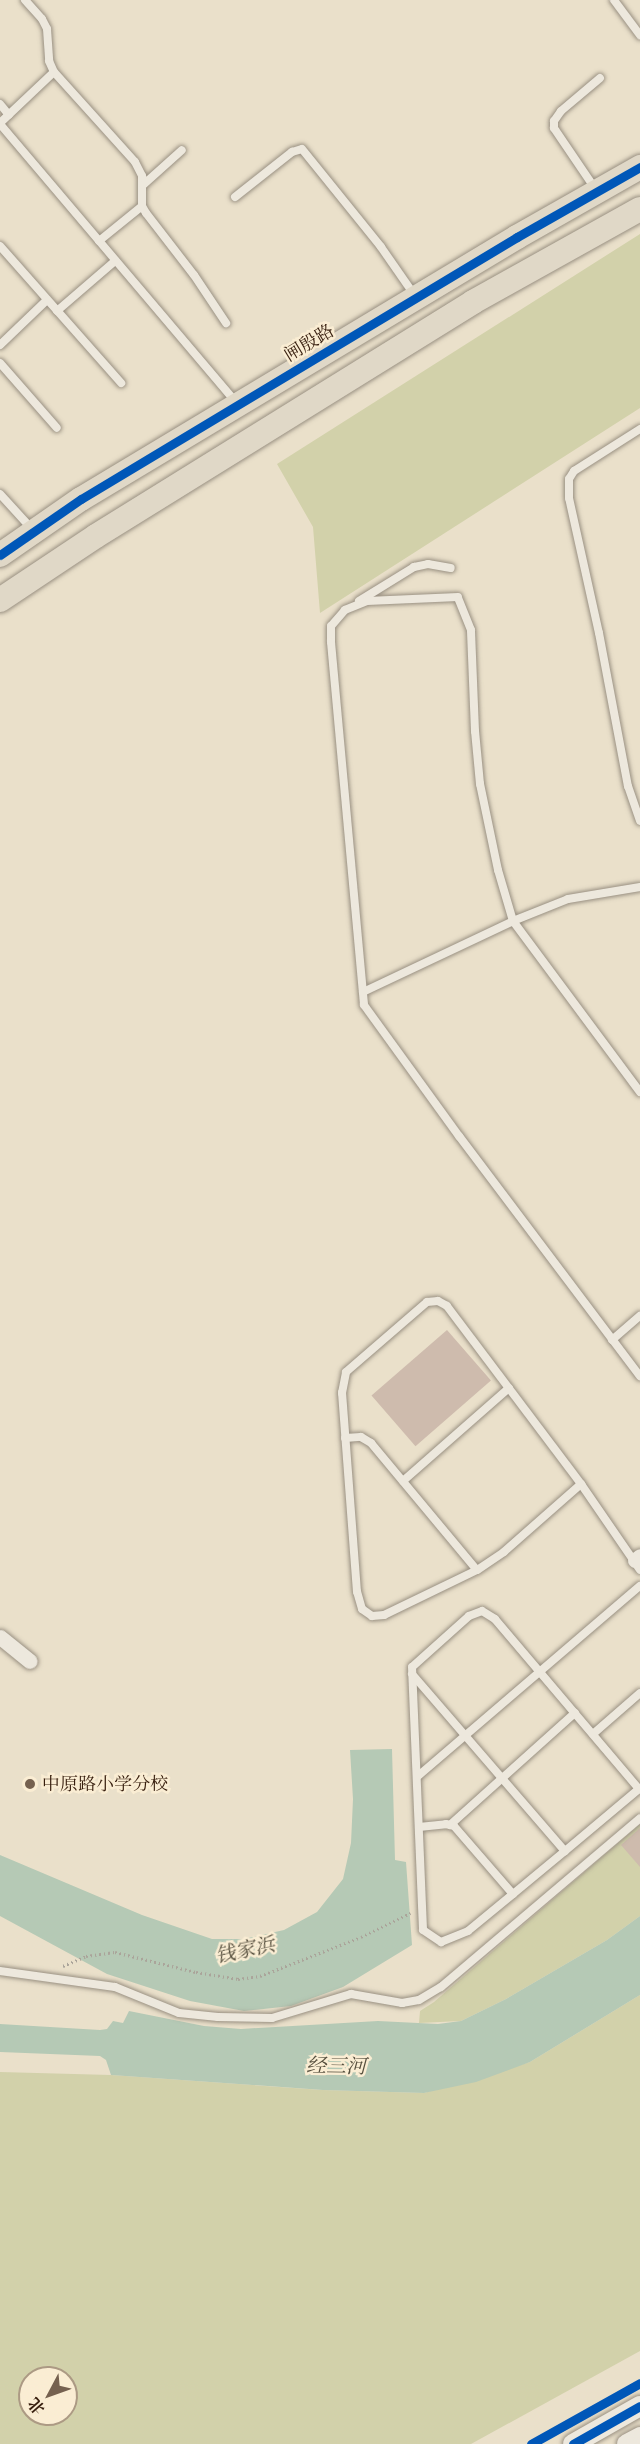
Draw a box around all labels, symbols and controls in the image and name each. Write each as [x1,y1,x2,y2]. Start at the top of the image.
street label: 闸殷路 [280,320,338,366]
place label: 中原路小学分校 [42,1773,168,1795]
marker: 中原路小学分校 [23,1777,37,1791]
water label: 钱家浜 [213,1932,277,1968]
water label: 经三河 [306,2053,366,2079]
north arrow [18,2366,78,2426]
text: 北 [23,2394,49,2419]

